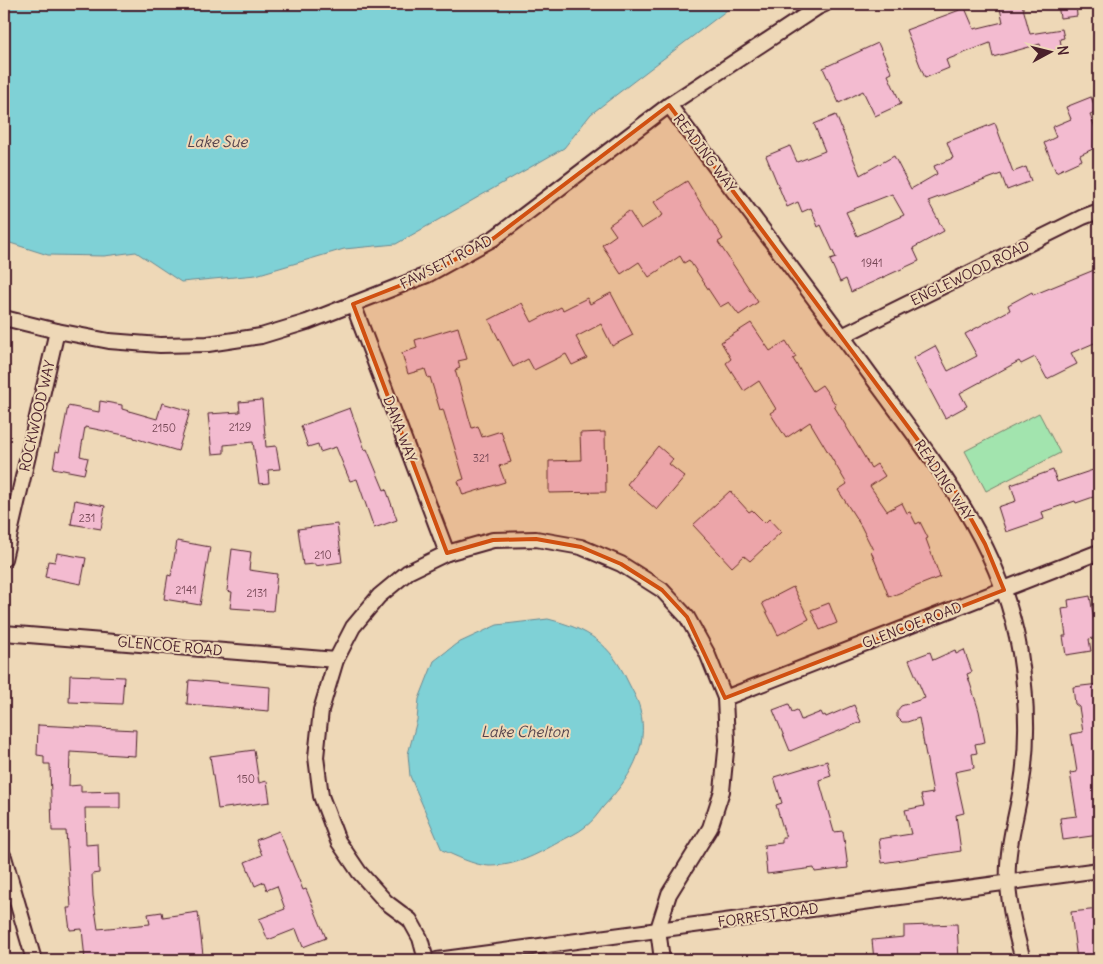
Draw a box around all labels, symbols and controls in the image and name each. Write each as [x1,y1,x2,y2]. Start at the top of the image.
north arrow [1026,28,1076,78]
text: N [1053,45,1072,56]
street label: READING WAY [670,110,740,196]
water label: Lake Sue [187,132,248,151]
street label: FAWSETT ROAD [397,231,495,293]
street label: ENGLEWOOD ROAD [908,236,1032,310]
house number: 1941 [861,256,883,270]
street label: ROCKWOOD WAY [15,358,59,473]
street label: DANA WAY [379,393,421,465]
house number: 2129 [229,420,251,434]
house number: 2150 [152,421,176,435]
street label: READING WAY [910,436,978,524]
house number: 321 [473,451,489,465]
house number: 231 [79,511,95,525]
house number: 210 [314,548,332,562]
house number: 2141 [175,583,197,597]
house number: 2131 [247,586,267,600]
street label: GLENCOE ROAD [859,598,965,652]
street label: GLENCOE ROAD [117,632,223,660]
water label: Lake Chelton [481,722,569,741]
house number: 150 [237,772,255,786]
street label: FORREST ROAD [716,899,820,931]

